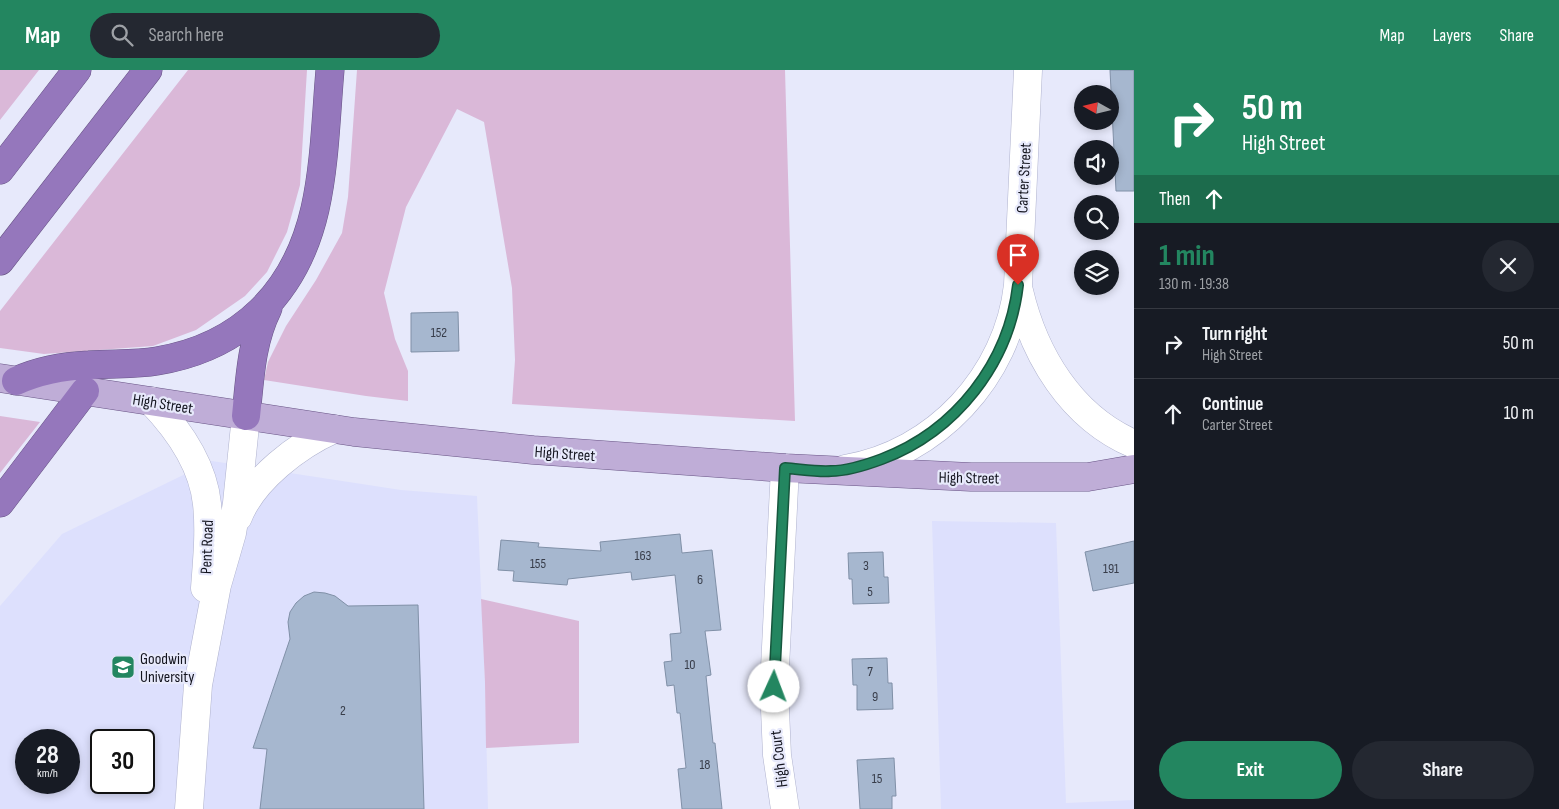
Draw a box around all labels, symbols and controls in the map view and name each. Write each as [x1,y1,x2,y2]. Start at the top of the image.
search box [90,13,440,58]
text: Map [25,21,60,50]
icon: search [108,21,136,49]
text: Search here [148,24,224,47]
text: Map [1380,25,1405,46]
text: Layers [1433,25,1472,46]
text: Share [1500,25,1534,46]
north arrow [1074,85,1119,130]
map controls [1074,85,1119,295]
text: 50 m [1242,87,1303,130]
icon: right [1159,90,1224,155]
text: High Street [1242,130,1325,157]
button: sound [1074,140,1119,185]
street label: Carter Street [1013,142,1036,214]
icon: ahead [1200,185,1228,213]
text: Then [1159,188,1190,211]
button: search [1074,195,1119,240]
pin [997,234,1039,285]
text: 1 min [1159,238,1215,274]
button: close [1482,240,1534,292]
icon: arrive [1004,241,1032,269]
button: layers [1074,250,1119,295]
text: 130 m · 19:38 [1159,275,1229,294]
text: Turn right [1202,323,1267,346]
house number: 152 [431,324,447,341]
icon: right [1159,330,1187,358]
text: 50 m [1503,332,1534,355]
text: High Street [1202,346,1263,365]
street label: High Street [131,390,194,419]
text: Continue [1202,393,1263,416]
icon: ahead [1159,400,1187,428]
text: 10 m [1504,402,1534,425]
text: Carter Street [1202,416,1273,435]
street label: High Street [534,443,596,466]
street label: High Street [938,468,1000,489]
street label: Pent Road [197,520,218,574]
house number: 163 [635,547,652,564]
house number: 155 [530,555,546,572]
house number: 3 [863,557,869,574]
house number: 191 [1103,560,1119,577]
house number: 6 [697,571,703,588]
house number: 5 [867,583,873,600]
place label: Goodwin University [140,650,194,687]
school or university icon: Goodwin University [110,654,136,680]
house number: 10 [684,656,696,673]
position arrow [747,660,799,712]
house number: 7 [867,663,873,680]
house number: 9 [872,688,878,705]
house number: 2 [340,702,346,719]
speed limit sign: 30 [90,729,155,794]
street label: High Court [767,729,792,789]
text: 28 [36,740,59,771]
button: Exit [1159,741,1342,799]
button: Share [1352,741,1534,799]
house number: 18 [699,756,711,773]
text: km/h [37,766,58,781]
house number: 15 [872,770,883,787]

